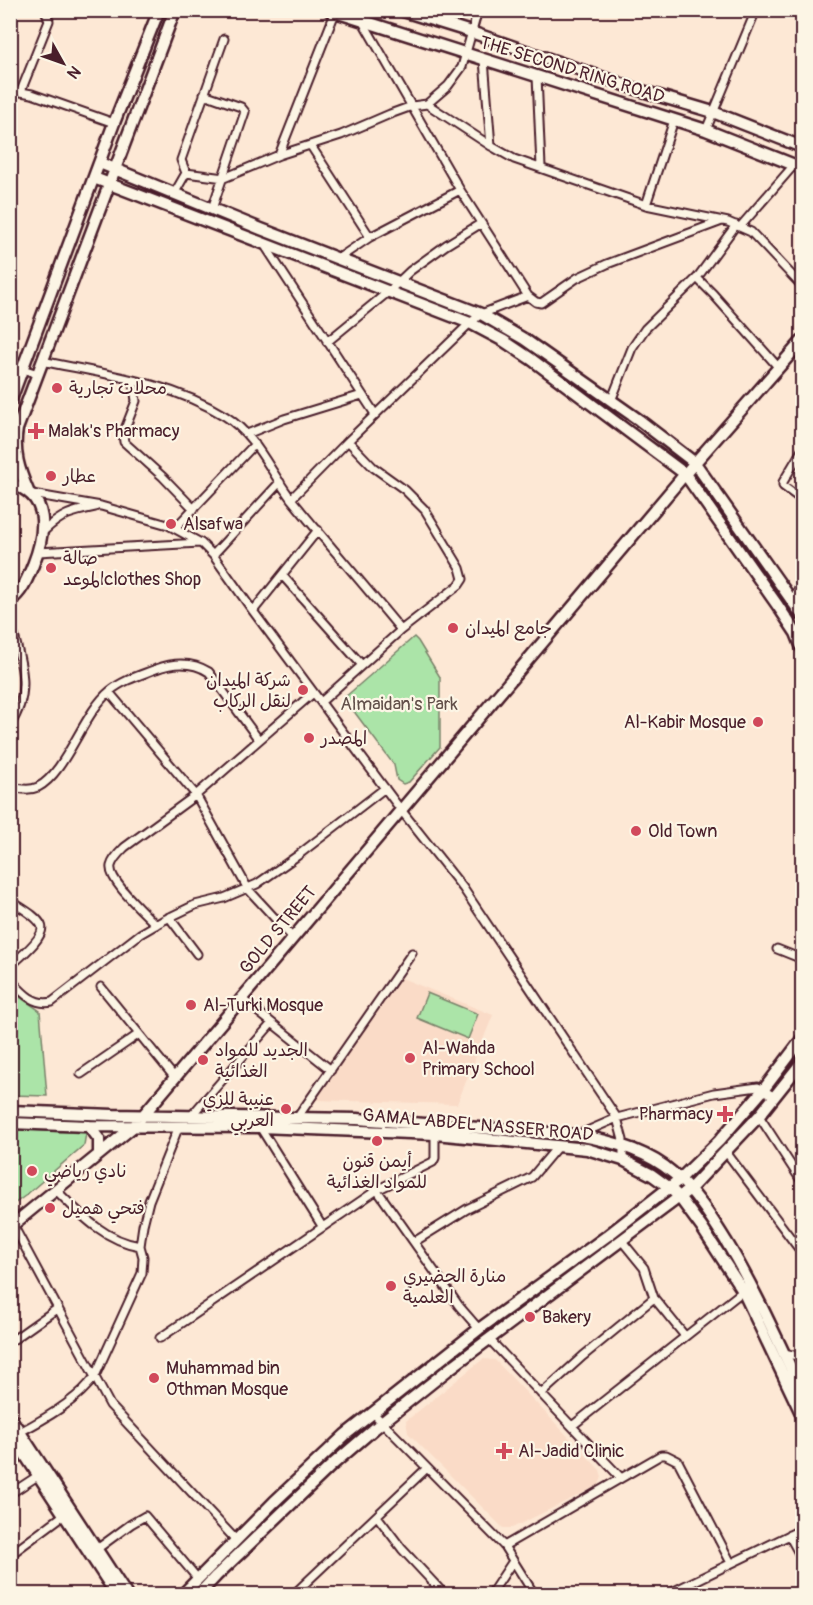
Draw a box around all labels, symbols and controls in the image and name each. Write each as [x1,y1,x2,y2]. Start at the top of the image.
street label: THE SECOND RING ROAD [477,31,667,109]
north arrow [33,33,93,93]
text: N [62,61,85,83]
place label: محلات تجارية [69,377,167,400]
marker: محلات تجارية [50,381,64,395]
place label: Malak's Pharmacy [48,420,180,443]
marker: Malak's Pharmacy [29,424,43,438]
place label: عطار [61,465,96,488]
marker: عطار [44,469,58,483]
place label: Alsafwa [183,513,243,536]
marker: Alsafwa [164,517,178,531]
place label: صالة الموعدclothes Shop [63,547,201,591]
marker: صالة الموعدclothes Shop [44,561,58,575]
place label: جامع الميدان [465,617,552,641]
marker: جامع الميدان [446,621,460,635]
place label: شركة الميدان لنقل الركاب [206,669,291,713]
marker: شركة الميدان لنقل الركاب [296,683,310,697]
park label: Almaidan's Park [340,693,458,716]
place label: Al-Kabir Mosque [624,711,746,734]
marker: Al-Kabir Mosque [751,715,765,729]
place label: المصدر [319,727,367,750]
marker: المصدر [302,731,316,745]
place label: Old Town [648,820,717,843]
marker: Old Town [629,824,643,838]
street label: GOLD STREET [234,881,322,979]
place label: Al-Turki Mosque [203,994,323,1017]
marker: Al-Turki Mosque [184,998,198,1012]
place label: Al-Wahda Primary School [422,1037,535,1081]
place label: الجديد للمواد الغذائية [215,1039,308,1083]
marker: Al-Wahda Primary School [403,1051,417,1065]
marker: الجديد للمواد الغذائية [196,1053,210,1067]
place label: عنيبة للزي العربي [203,1088,274,1136]
marker: عنيبة للزي العربي [279,1102,293,1116]
street label: GAMAL ABDEL NASSER ROAD [362,1103,594,1147]
place label: Pharmacy [639,1103,713,1126]
marker: Pharmacy [718,1107,732,1121]
marker: أيمن قنون للمواد الغذائية [370,1134,384,1148]
place label: أيمن قنون للمواد الغذائية [327,1150,427,1194]
place label: نادي رياضي [44,1160,126,1187]
marker: نادي رياضي [25,1164,39,1178]
place label: فتحي هميل [62,1197,145,1224]
marker: فتحي هميل [43,1201,57,1215]
place label: منارة الحضيري العلمية [403,1265,506,1309]
marker: منارة الحضيري العلمية [384,1279,398,1293]
place label: Bakery [542,1306,591,1329]
marker: Bakery [523,1310,537,1324]
place label: Muhammad bin Othman Mosque [166,1357,288,1401]
marker: Muhammad bin Othman Mosque [147,1371,161,1385]
place label: Al-Jadid Clinic [518,1440,624,1463]
marker: Al-Jadid Clinic [495,1442,513,1460]

